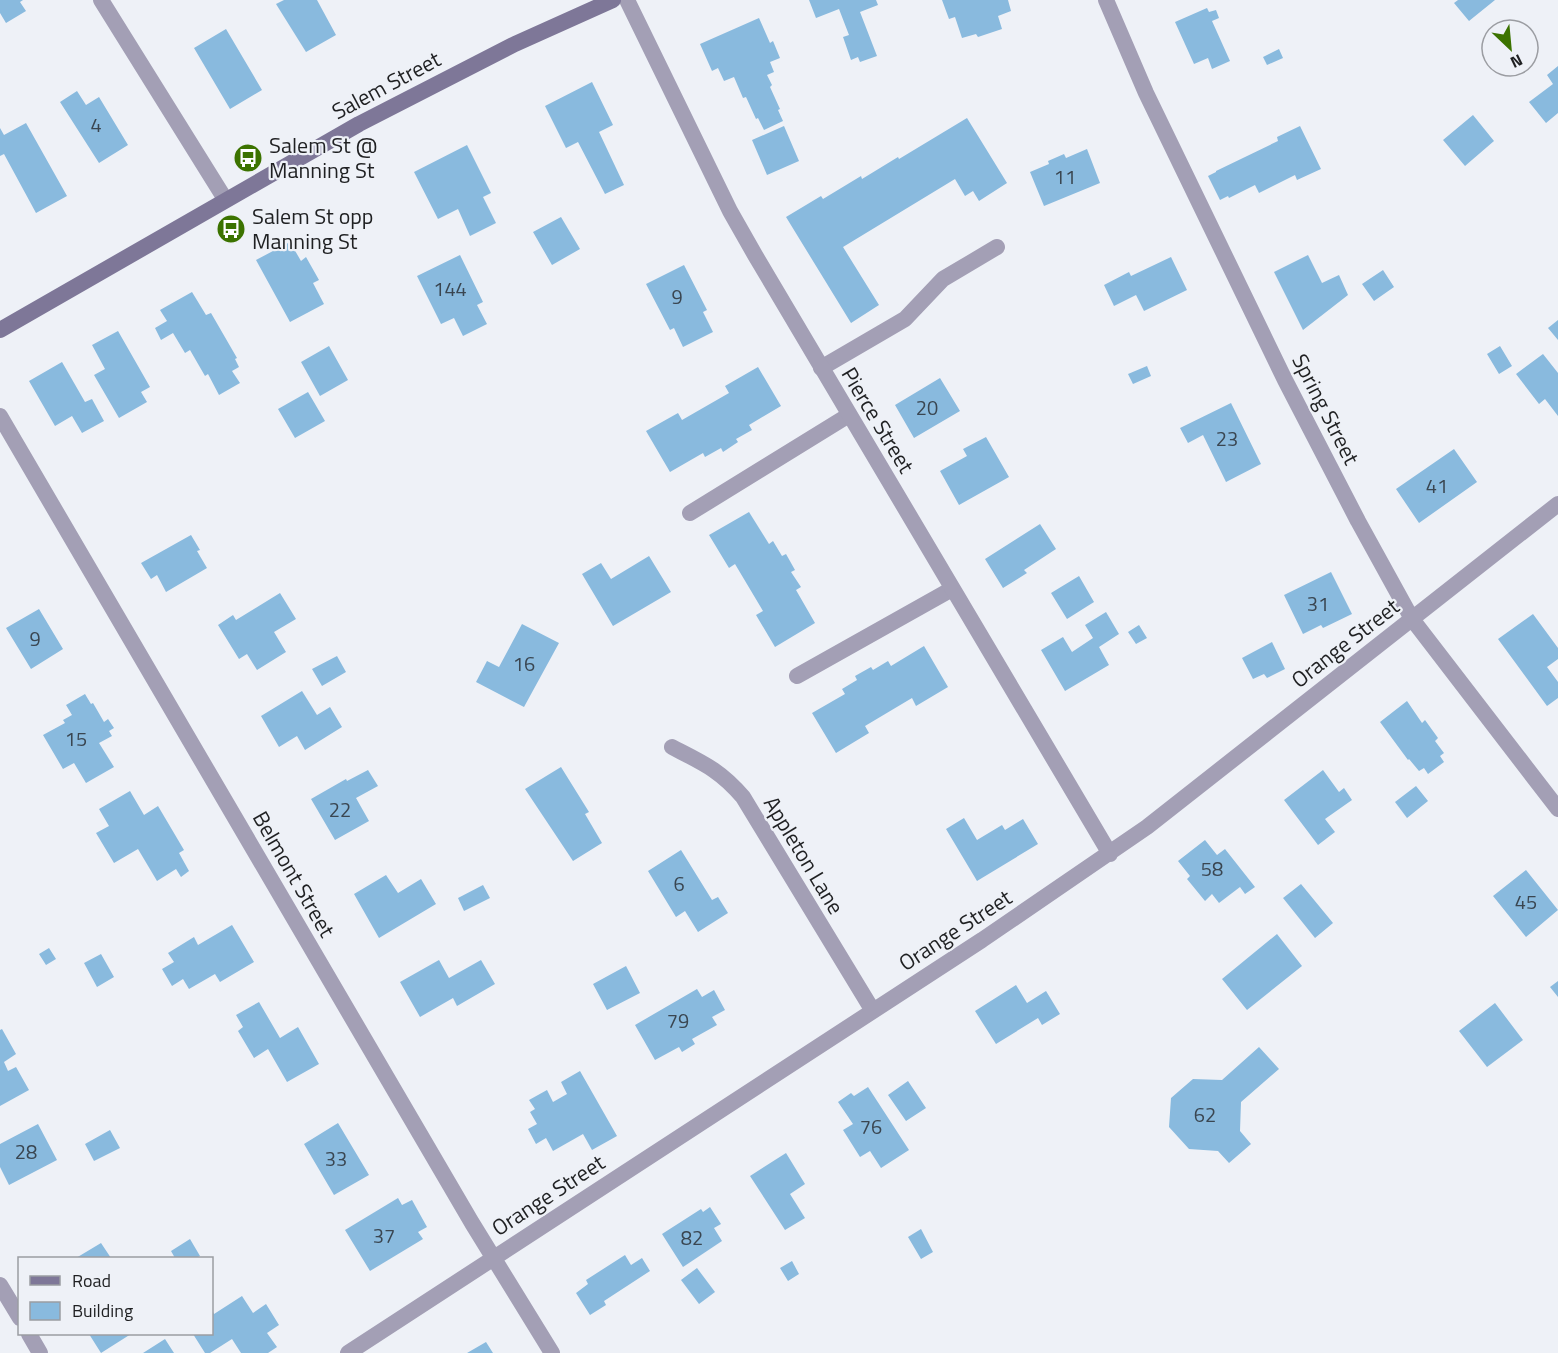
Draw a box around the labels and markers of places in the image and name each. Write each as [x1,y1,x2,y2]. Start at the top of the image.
place label: Salem St @ Manning St [269,128,377,187]
bus stop icon: Salem St @ Manning St [232,142,264,174]
place label: Salem St opp Manning St [252,199,373,258]
bus stop icon: Salem St opp Manning St [215,213,247,245]

